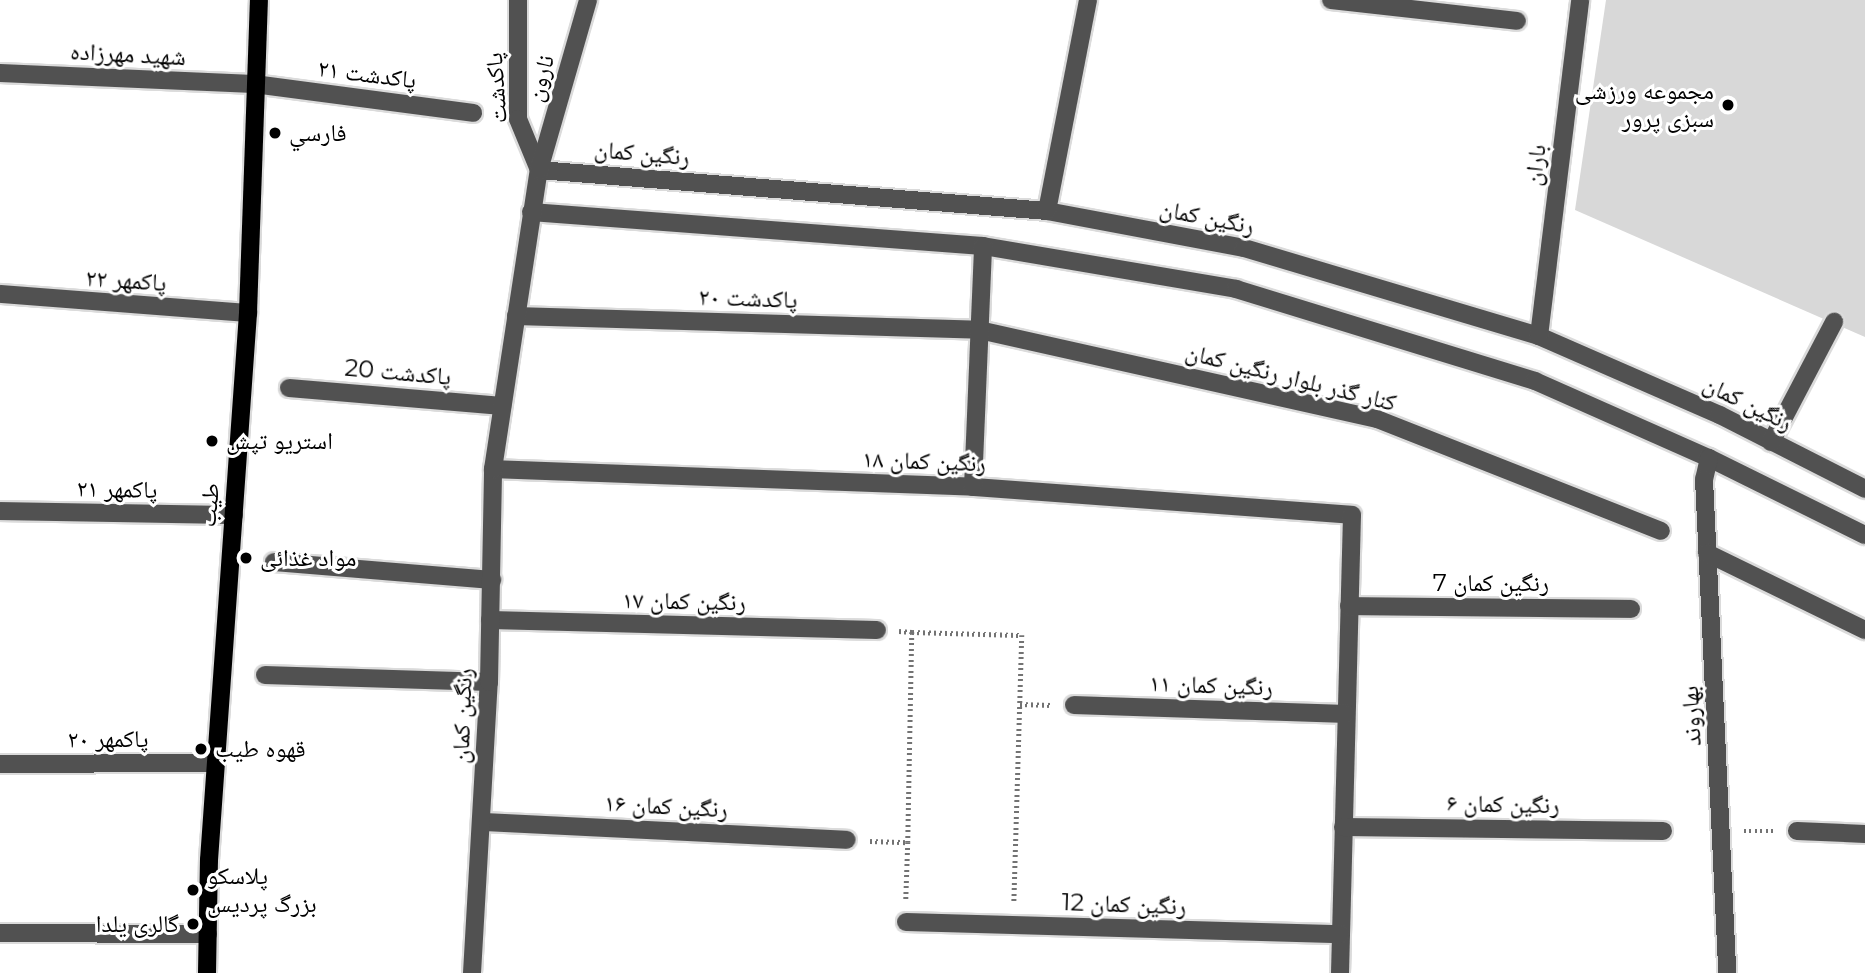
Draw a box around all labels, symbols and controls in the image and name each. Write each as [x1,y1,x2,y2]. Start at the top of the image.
street label: شهید مهرزاده [69,37,187,71]
street label: نارون [520,51,560,105]
street label: پاکدشت [479,52,513,124]
street label: پاکدشت ۲۱ [316,54,418,94]
place label: مجموعه ورزشی سبزی پرور [1575,77,1714,133]
marker: مجموعه ورزشی سبزی پرور [1720,97,1736,113]
place label: فارسي [289,119,347,147]
marker: فارسي [267,125,283,141]
street label: رنگین کمان [593,134,691,172]
street label: باران [1518,143,1552,187]
street label: رنگین کمان [1157,194,1257,240]
street label: پاکمهر ۲۲ [85,263,167,297]
street label: پاکدشت ۲۰ [698,282,798,314]
street label: کنار گذر بلوار رنگین کمان [1183,337,1399,417]
street label: پاکدشت 20 [344,353,452,391]
street label: رنگین کمان [1699,369,1797,437]
place label: استریو تپش [226,427,333,455]
marker: استریو تپش [204,433,220,449]
street label: رنگین کمان ۱۸ [862,444,986,478]
street label: پاکمهر ۲۱ [76,474,158,504]
street label: طیب [193,482,225,528]
place label: مواد غذائی [260,544,356,572]
marker: مواد غذائی [238,550,254,566]
street label: رنگین کمان 7 [1433,569,1549,597]
street label: رنگین کمان ۱۷ [622,586,746,616]
street label: رنگین کمان [446,668,478,764]
street label: رنگین کمان ۱۱ [1149,668,1273,702]
street label: بهاروند [1675,685,1707,747]
street label: پاکمهر ۲۰ [68,725,148,753]
place label: قهوه طیب [215,735,306,763]
marker: قهوه طیب [193,741,209,757]
street label: رنگین کمان ۱۶ [603,788,729,824]
street label: رنگین کمان ۶ [1446,789,1560,819]
place label: پلاسکو بزرگ پردیس [207,862,317,918]
marker: پلاسکو بزرگ پردیس [185,882,201,898]
street label: رنگین کمان 12 [1061,887,1187,921]
place label: گالری یلدا [96,910,179,938]
marker: گالری یلدا [185,916,201,932]

